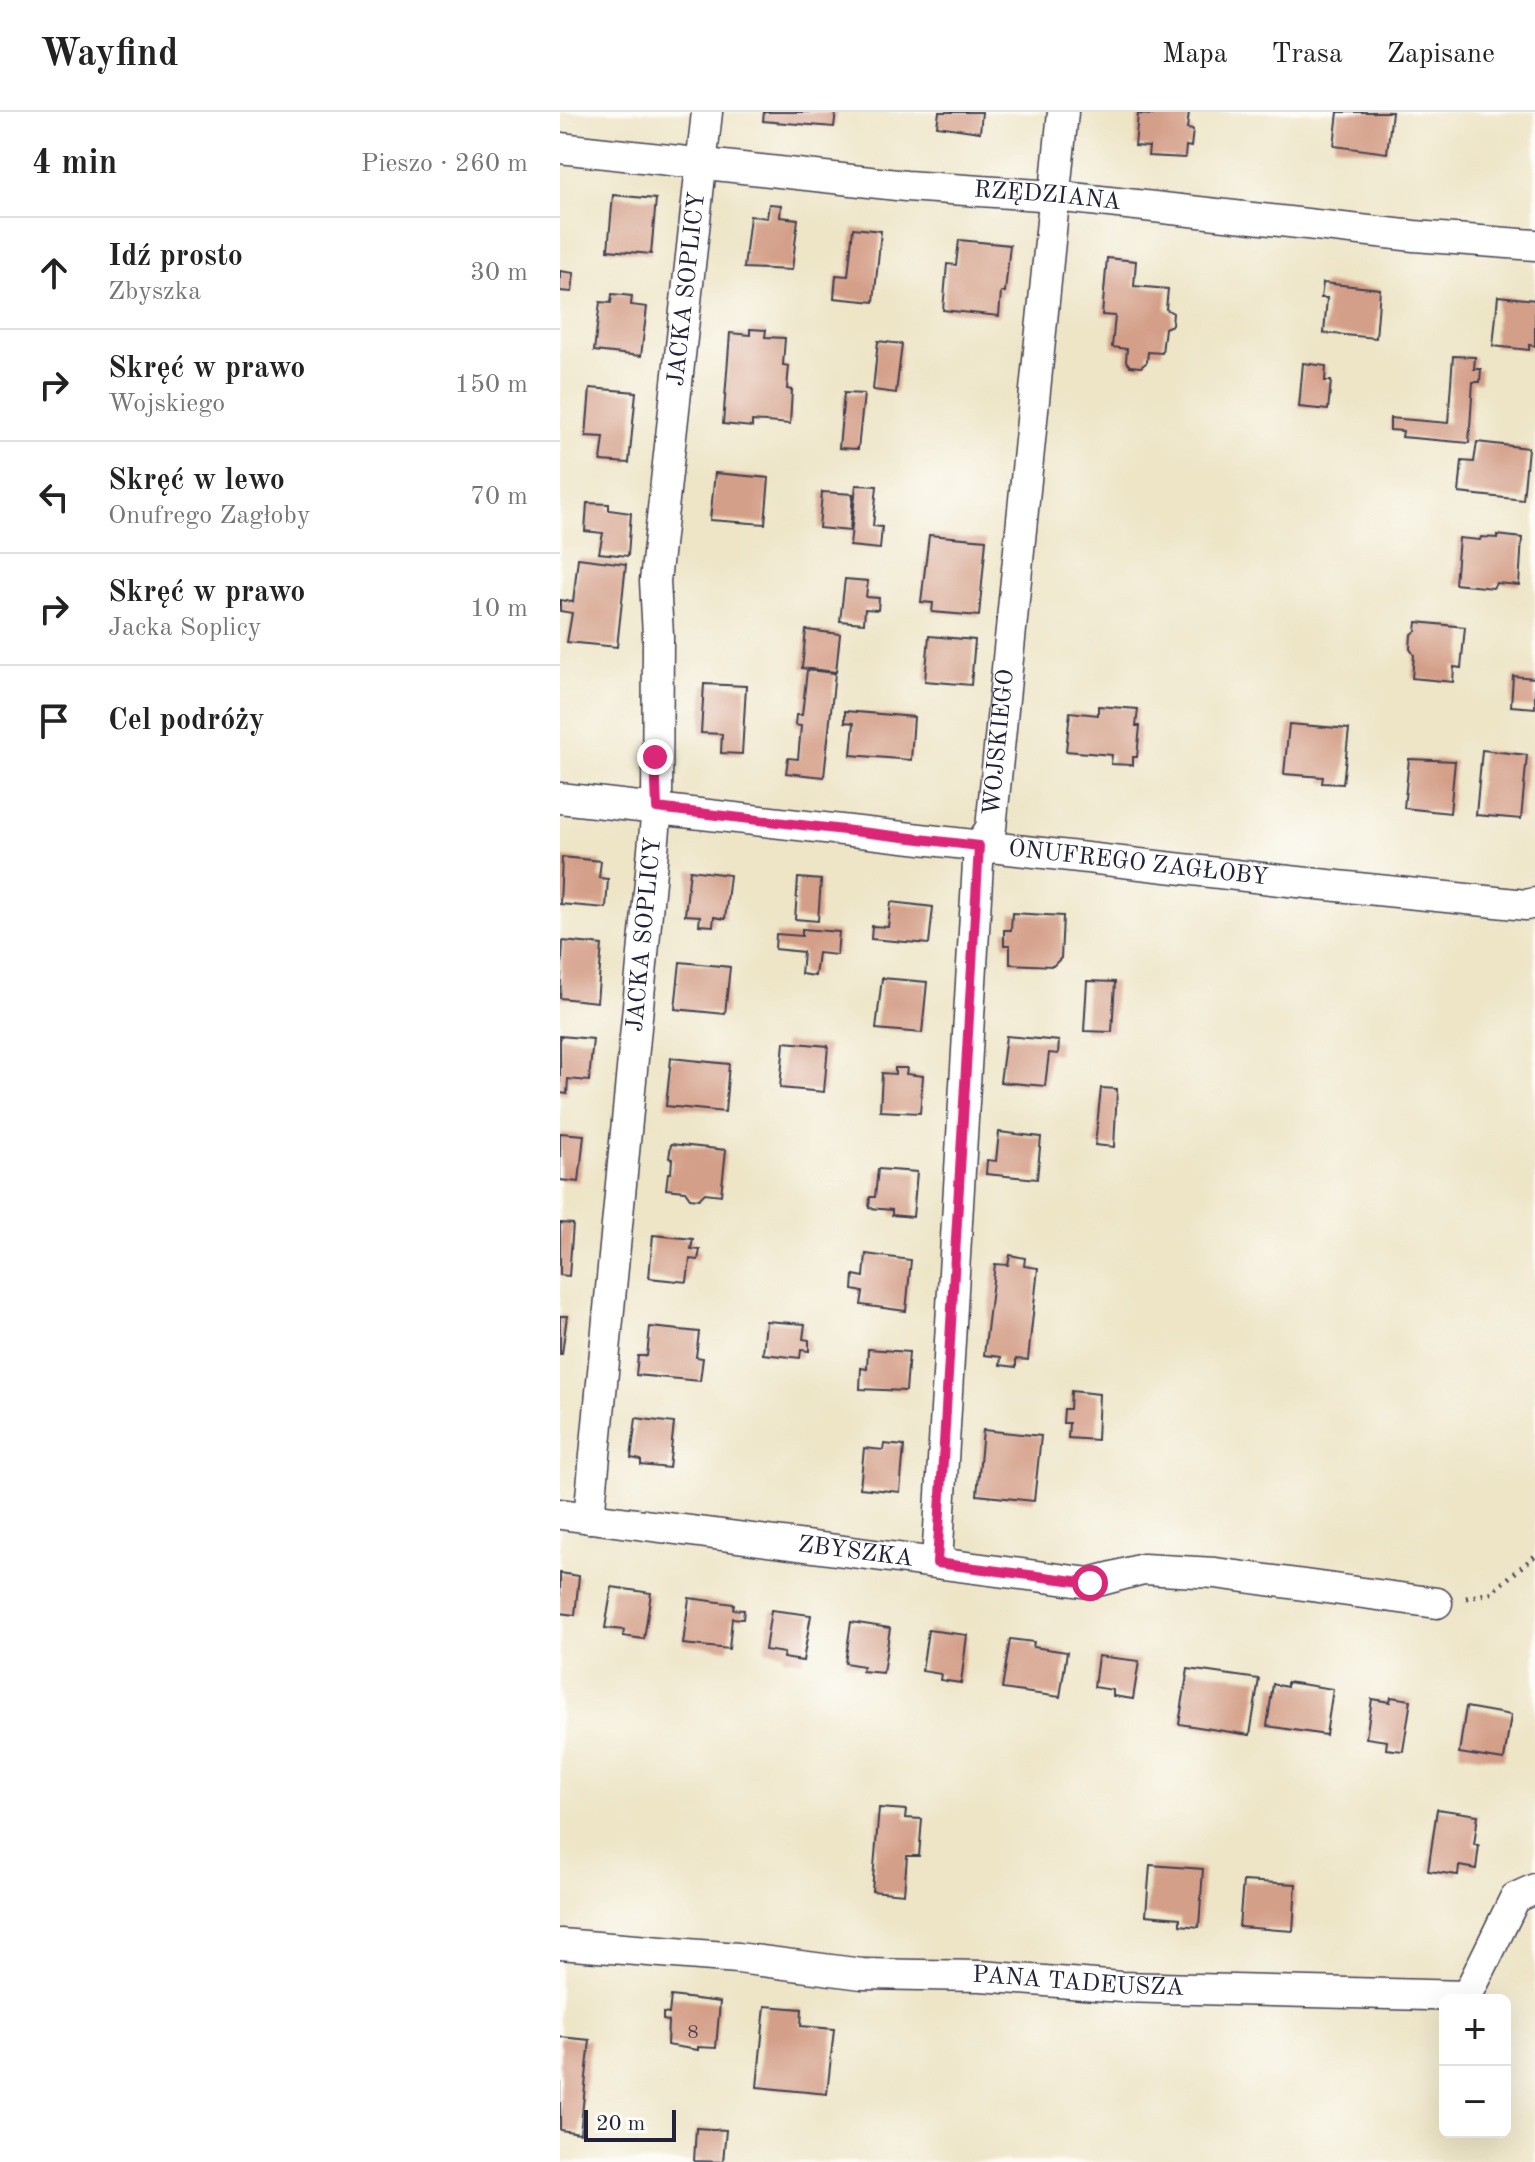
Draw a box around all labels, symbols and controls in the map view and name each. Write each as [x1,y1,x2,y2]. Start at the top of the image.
text: Wayfind [40,36,178,74]
text: Mapa [1162,41,1228,69]
text: Trasa [1272,41,1343,69]
text: Zapisane [1387,41,1495,69]
text: 4 min [32,147,117,181]
text: Pieszo · 260 m [361,151,528,177]
street label: RZĘDZIANA [973,179,1122,215]
street label: JACKA SOPLICY [665,191,710,387]
text: Idź prosto [108,242,243,272]
icon: ahead [32,251,76,295]
text: 30 m [470,260,528,286]
text: Zbyszka [108,279,201,305]
text: Skręć w prawo [108,354,305,384]
icon: right [32,363,76,407]
text: 150 m [455,372,528,398]
text: Wojskiego [108,391,225,417]
text: Skręć w lewo [108,466,285,496]
icon: left [32,475,76,519]
text: 70 m [470,484,528,510]
text: Onufrego Zagłoby [108,503,311,529]
text: Skręć w prawo [108,578,305,608]
icon: right [32,587,76,631]
text: 10 m [470,596,528,622]
text: Jacka Soplicy [108,615,262,641]
street label: WOJSKIEGO [980,668,1019,817]
icon: arrive [32,699,76,743]
text: Cel podróży [108,706,265,736]
route end [637,739,673,775]
street label: JACKA SOPLICY [624,836,666,1033]
street label: ONUFREGO ZAGŁOBY [1007,837,1270,891]
street label: ZBYSZKA [797,1533,914,1572]
route start [1072,1565,1108,1601]
street label: PANA TADEUSZA [972,1964,1184,2001]
map controls [1439,1994,1511,2138]
button: + [1439,1994,1511,2066]
house number: 8 [687,2023,699,2043]
button: − [1439,2066,1511,2138]
scale bar [584,2106,676,2142]
text: 20 m [596,2113,645,2135]

